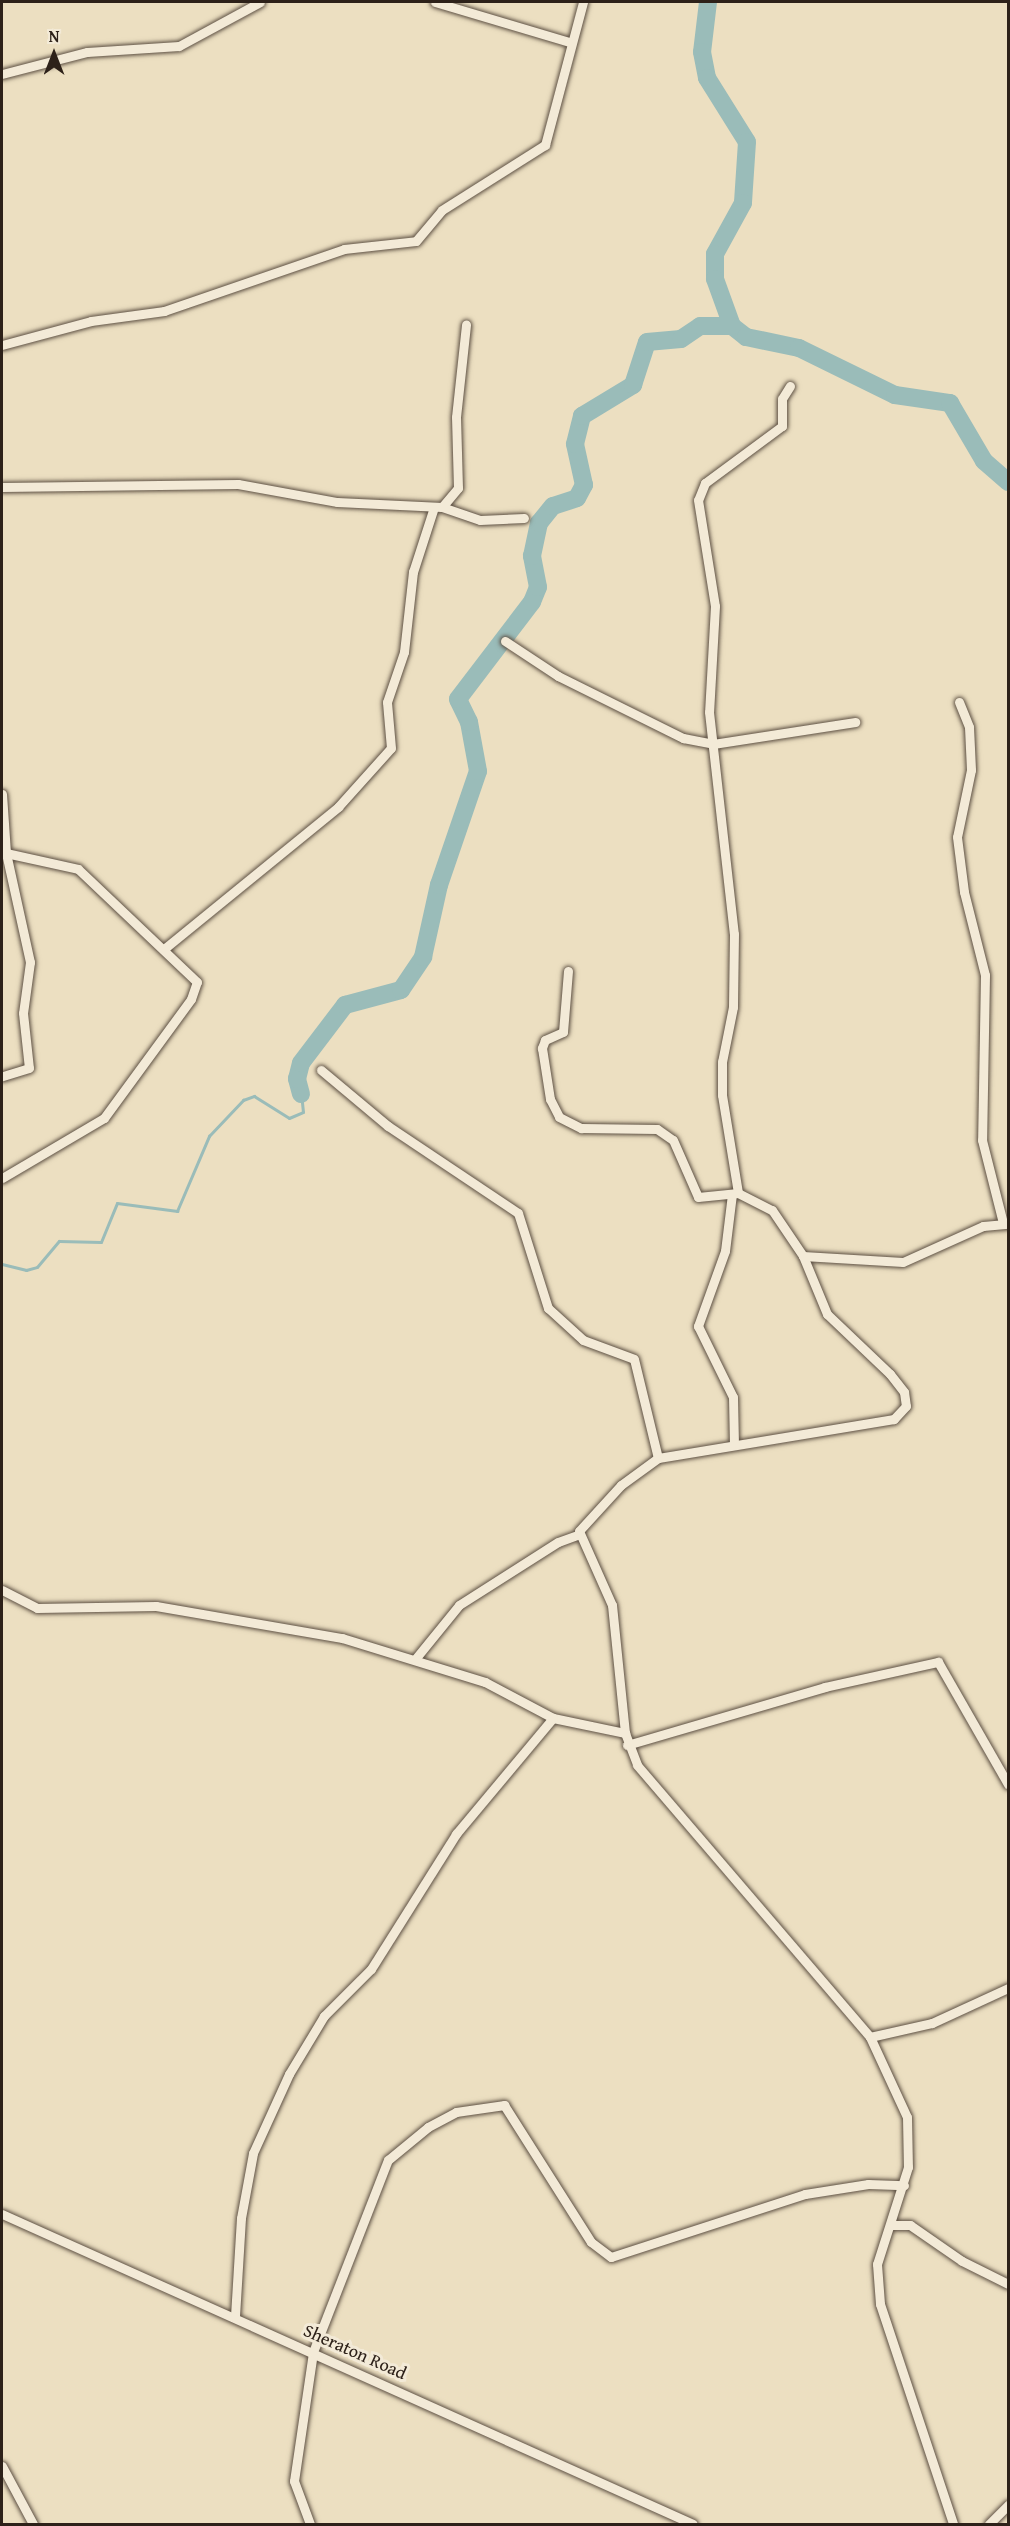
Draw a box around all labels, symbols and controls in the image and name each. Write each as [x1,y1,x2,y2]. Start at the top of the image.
north arrow [24,24,84,84]
text: N [49,24,59,48]
street label: Sheraton Road [300,2320,410,2384]

